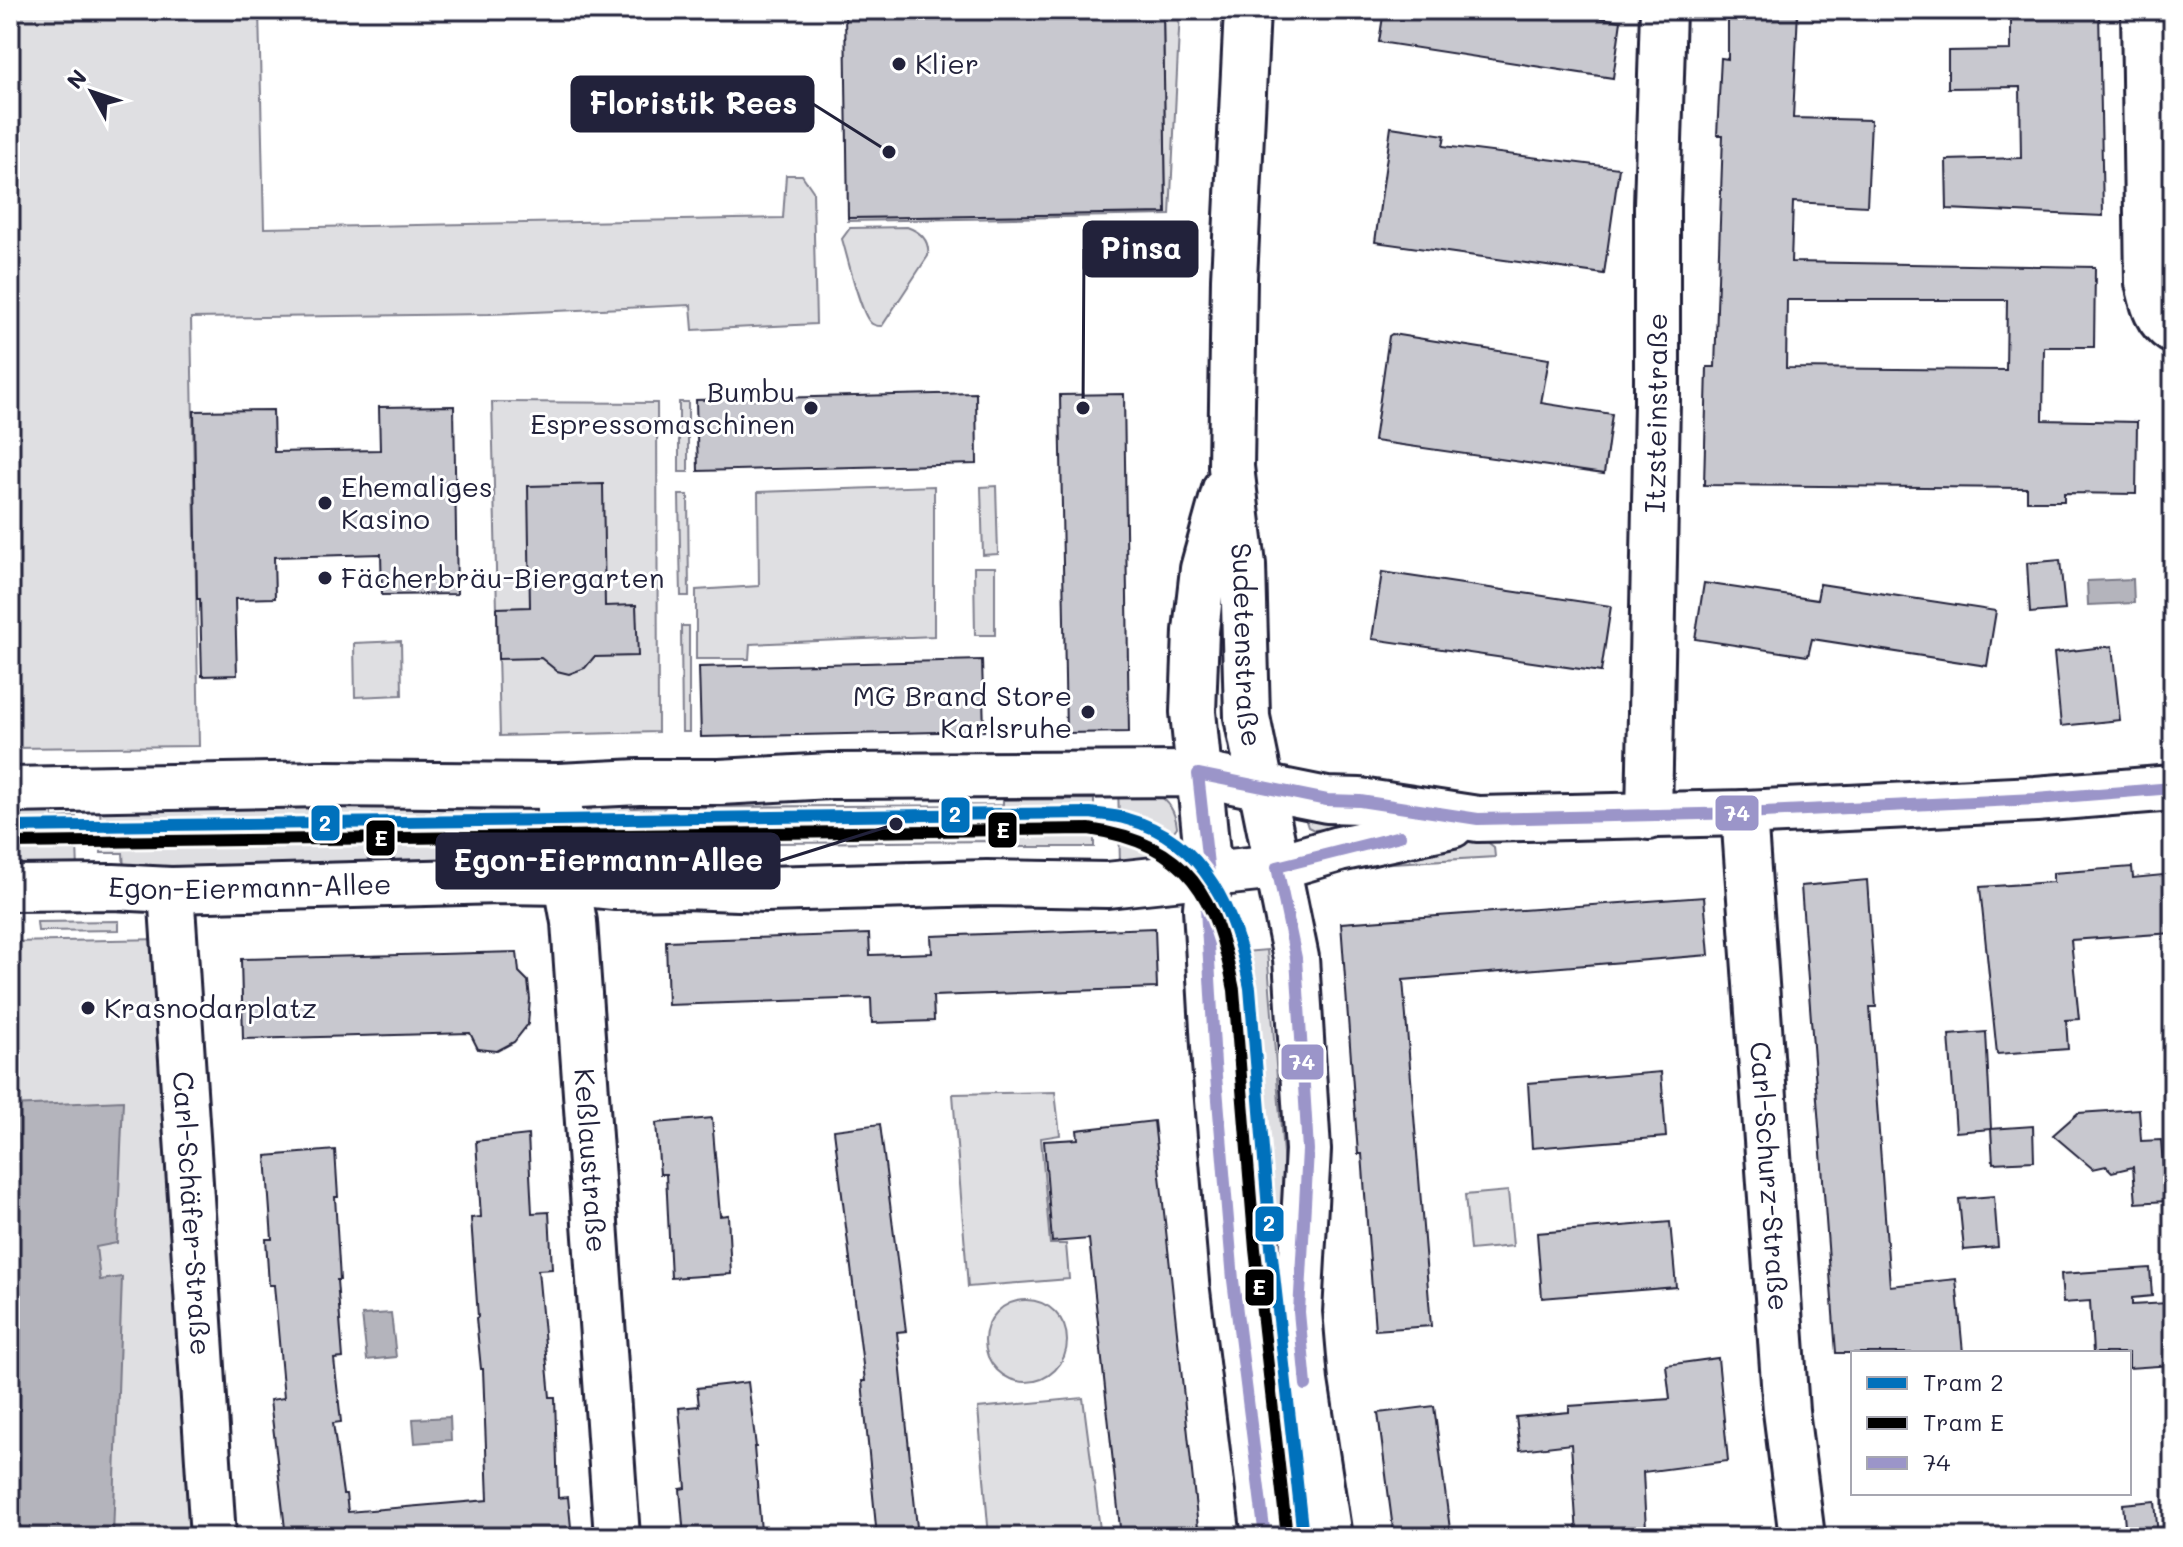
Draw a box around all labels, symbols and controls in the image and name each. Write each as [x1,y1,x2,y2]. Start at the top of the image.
place label: Klier [915,45,979,81]
north arrow [52,52,132,132]
marker: Klier [890,55,908,73]
text: N [60,63,93,95]
callout: Floristik Rees [572,77,813,131]
text: Floristik Rees [589,82,797,122]
callout: Pinsa [1084,222,1197,276]
text: Pinsa [1100,227,1182,267]
street label: Itzsteinstraße [1636,313,1674,513]
place label: Bumbu Espressomaschinen [530,373,795,441]
marker: Bumbu Espressomaschinen [802,399,820,417]
place label: Ehemaliges Kasino [341,468,493,536]
marker: Ehemaliges Kasino [316,494,334,512]
street label: Sudetenstraße [1223,541,1272,750]
place label: Fächerbräu-Biergarten [341,559,664,595]
marker: Fächerbräu-Biergarten [316,569,334,587]
place label: MG Brand Store Karlsruhe [853,677,1072,745]
marker: MG Brand Store Karlsruhe [1079,703,1097,721]
line badge: 74 [1714,794,1760,832]
line badge: 2 [940,796,971,834]
text: 74 [1724,798,1750,827]
text: 2 [949,799,961,828]
line badge: 2 [310,804,341,842]
text: 2 [319,808,331,837]
line badge: E [987,811,1018,849]
text: E [996,815,1010,844]
line badge: E [365,819,396,857]
text: E [374,823,388,852]
callout: Egon-Eiermann-Allee [437,834,779,888]
text: Egon-Eiermann-Allee [453,839,763,879]
street label: Egon-Eiermann-Allee [108,865,392,907]
place label: Krasnodarplatz [104,989,317,1025]
marker: Krasnodarplatz [79,999,97,1017]
street label: Carl-Schurz-Straße [1743,1040,1798,1312]
line badge: 74 [1280,1043,1325,1081]
text: 74 [1289,1047,1315,1076]
street label: Keßlaustraße [567,1067,616,1253]
street label: Carl-Schäfer-Straße [166,1070,220,1356]
line badge: 2 [1254,1205,1285,1243]
text: 2 [1263,1208,1275,1237]
line badge: E [1244,1268,1275,1307]
text: E [1252,1272,1266,1301]
legend [1851,1351,2131,1495]
text: Tram 2 [1923,1366,2004,1397]
text: Tram E [1923,1406,2004,1437]
text: 74 [1923,1446,1950,1477]

